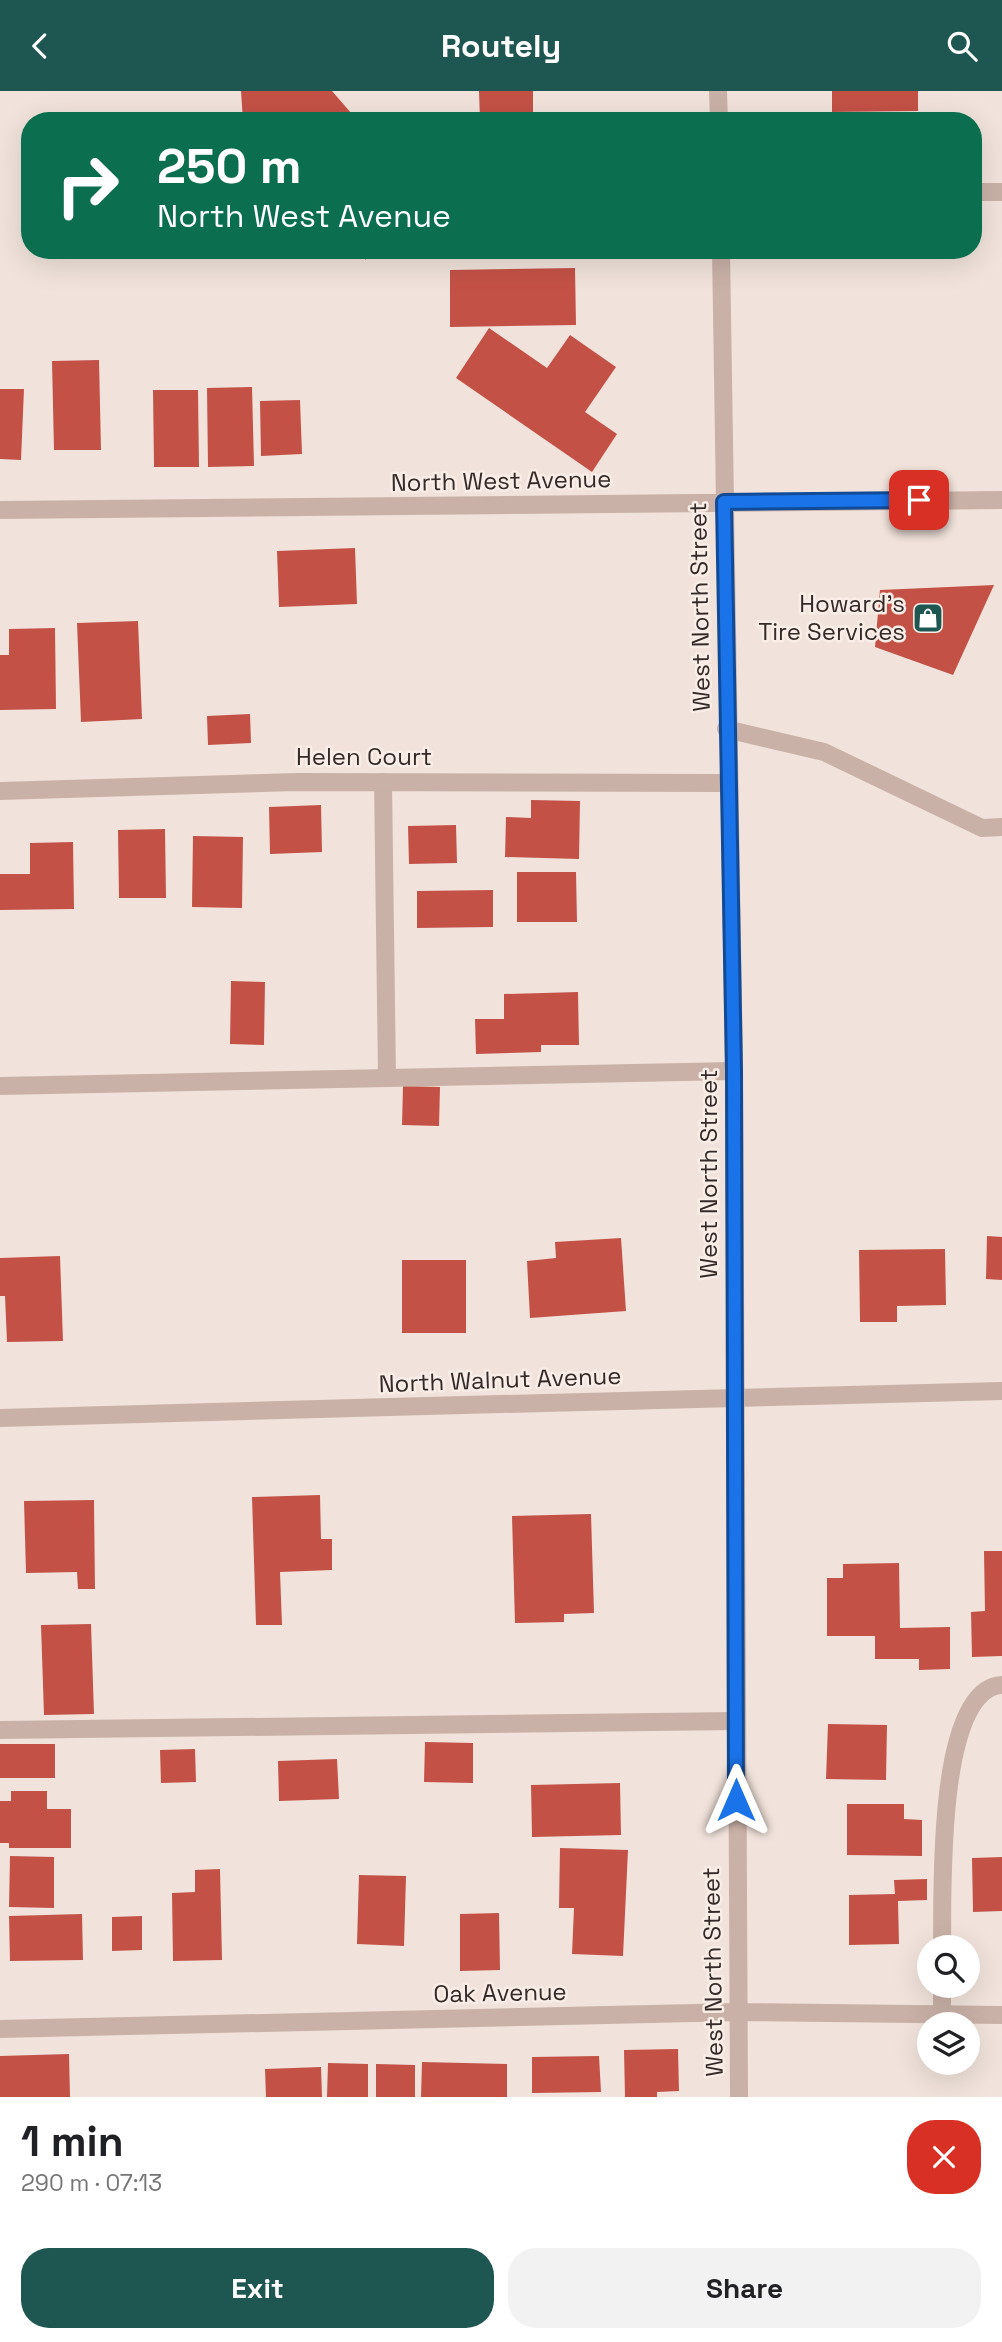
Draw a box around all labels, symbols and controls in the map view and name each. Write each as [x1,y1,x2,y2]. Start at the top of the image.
text: Routely [441,26,561,66]
icon: back [21,27,59,65]
icon: search [943,27,981,65]
text: 250 m [157,135,302,197]
icon: right [42,140,133,231]
text: North West Avenue [157,196,451,236]
street label: North West Avenue [391,463,611,498]
pin [889,470,949,530]
icon: arrive [900,481,938,519]
street label: West North Street [682,502,717,712]
place label: Howard's Tire Services [758,588,905,647]
shop icon: Howard's Tire Services [911,601,945,635]
street label: Helen Court [296,741,432,772]
street label: West North Street [693,1069,724,1279]
street label: North Walnut Avenue [378,1360,622,1399]
position arrow [699,1763,773,1837]
street label: West North Street [695,1867,730,2077]
map controls [917,1935,980,2075]
button: search [917,1935,980,1998]
street label: Oak Avenue [433,1976,567,2009]
button: layers [917,2012,980,2075]
text: 1 min [21,2115,124,2168]
button: close [907,2120,981,2194]
text: 290 m · 07:13 [21,2168,162,2198]
button: Exit [21,2248,494,2328]
button: Share [508,2248,981,2328]

